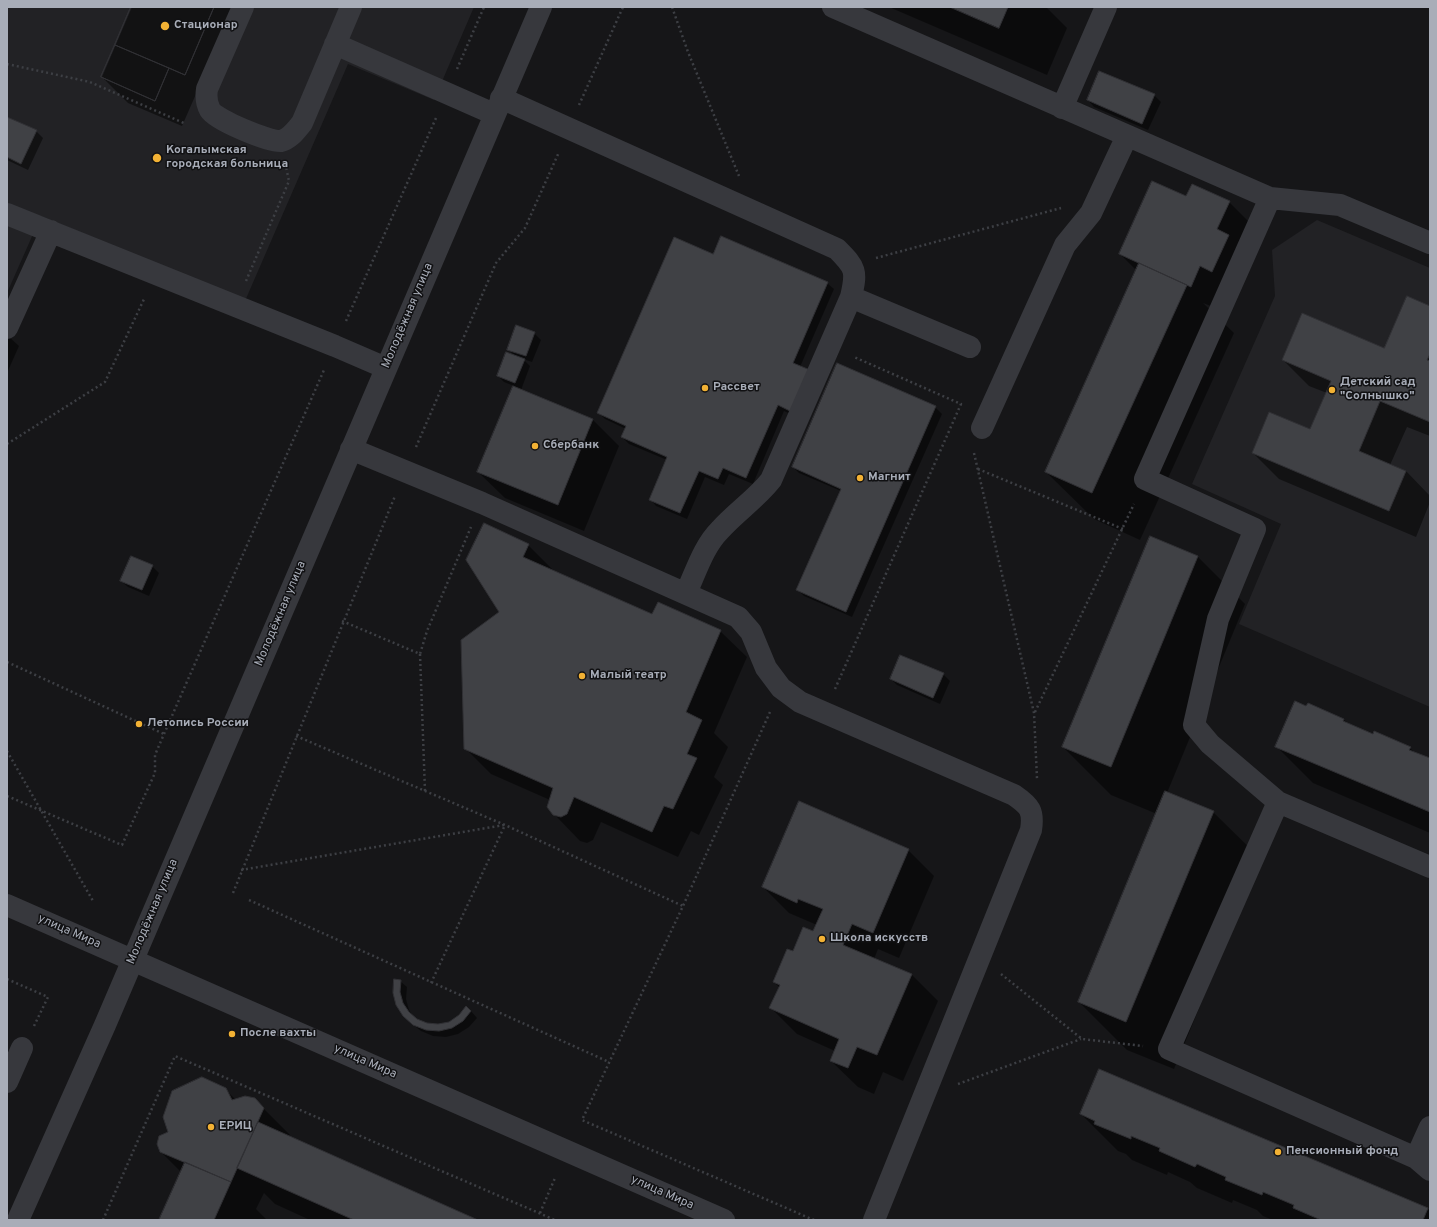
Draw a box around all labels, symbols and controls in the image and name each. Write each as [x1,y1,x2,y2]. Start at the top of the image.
place label: Стационар [174,19,238,33]
marker: Стационар [159,20,171,32]
place label: Когалымская городская больница [166,144,288,172]
marker: Когалымская городская больница [151,152,163,164]
street label: Молодёжная улица [379,261,437,371]
place label: Детский сад "Солнышко" [1340,376,1415,404]
place label: Рассвет [713,381,760,395]
marker: Рассвет [700,383,710,393]
marker: Детский сад "Солнышко" [1327,385,1337,395]
place label: Сбербанк [543,439,599,453]
marker: Сбербанк [530,441,540,451]
place label: Магнит [868,471,911,485]
marker: Магнит [855,473,865,483]
street label: Молодёжная улица [252,559,310,669]
place label: Малый театр [590,669,667,683]
marker: Малый театр [577,671,587,681]
place label: Летопись России [147,717,249,731]
marker: Летопись России [134,719,144,729]
street label: Молодёжная улица [124,857,182,967]
street label: улица Мира [35,912,103,952]
place label: Школа искусств [830,932,928,946]
marker: Школа искусств [817,934,827,944]
place label: После вахты [240,1027,316,1041]
marker: После вахты [227,1029,237,1039]
street label: улица Мира [331,1042,399,1082]
place label: ЕРИЦ [219,1120,252,1134]
marker: ЕРИЦ [206,1122,216,1132]
place label: Пенсионный фонд [1286,1145,1398,1159]
marker: Пенсионный фонд [1273,1147,1283,1157]
street label: улица Мира [628,1173,696,1213]

